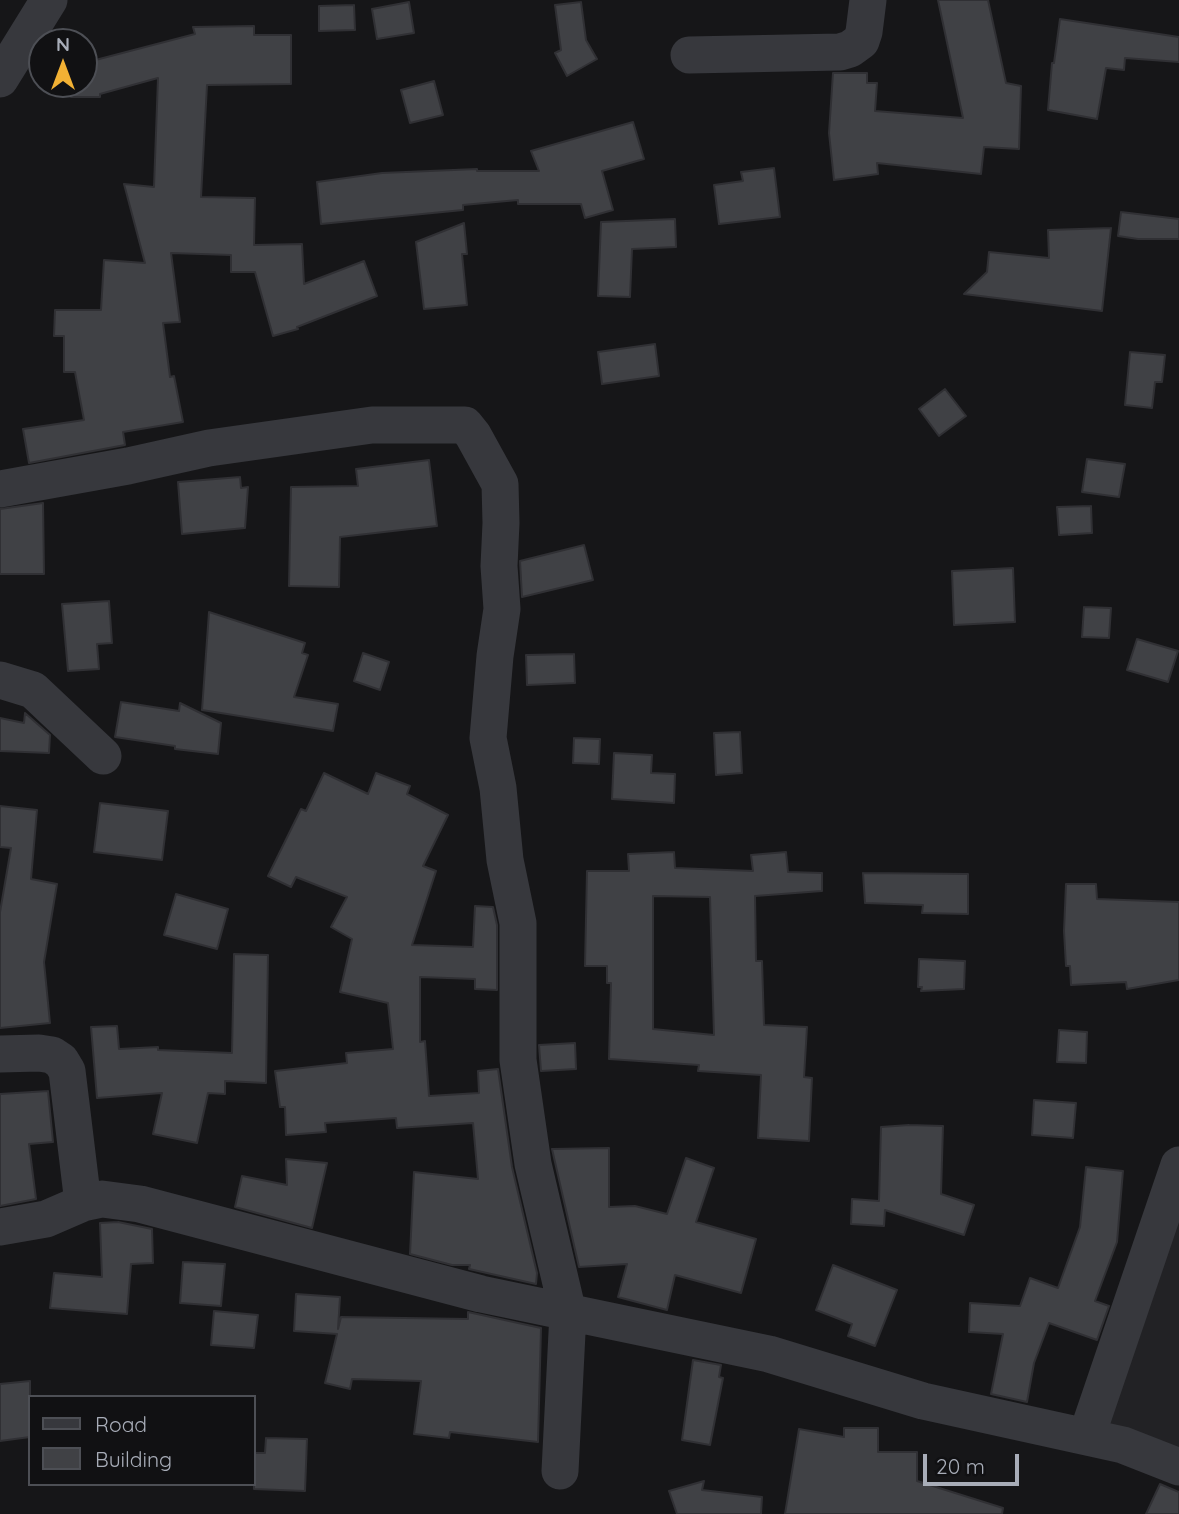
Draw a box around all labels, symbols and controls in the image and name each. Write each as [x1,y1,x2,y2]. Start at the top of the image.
north arrow [28,28,98,98]
text: N [56,32,70,56]
legend [28,1395,256,1486]
text: Road [95,1411,147,1437]
scale bar [927,1440,1023,1484]
text: Building [95,1446,172,1472]
text: 20 m [936,1453,985,1479]

